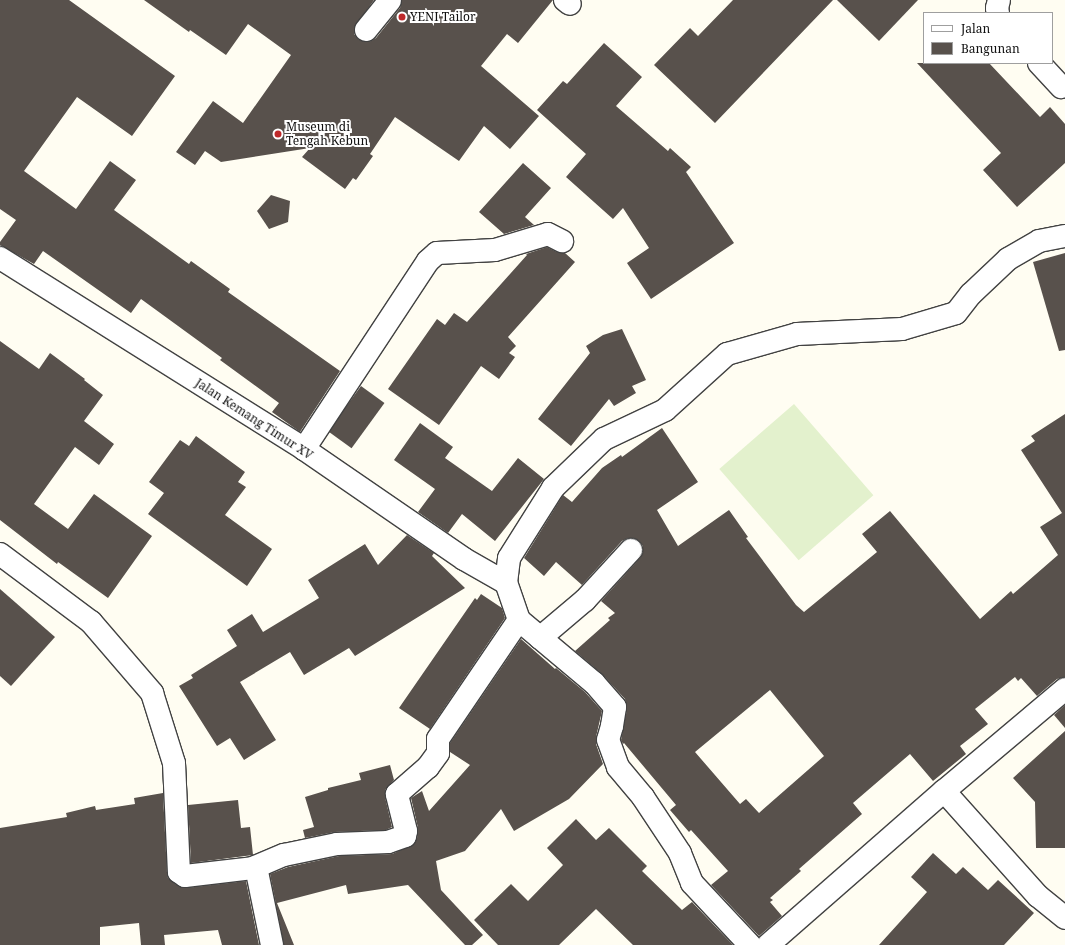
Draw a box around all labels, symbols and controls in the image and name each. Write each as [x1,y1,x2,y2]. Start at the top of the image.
place label: YENI Tailor [410,10,476,24]
marker: YENI Tailor [397,12,407,22]
legend [923,12,1053,64]
text: Jalan [961,20,990,37]
text: Bangunan [961,40,1020,57]
place label: Museum di Tengah Kebun [286,120,368,148]
marker: Museum di Tengah Kebun [273,129,283,139]
street label: Jalan Kemang Timur XV [192,376,316,462]

